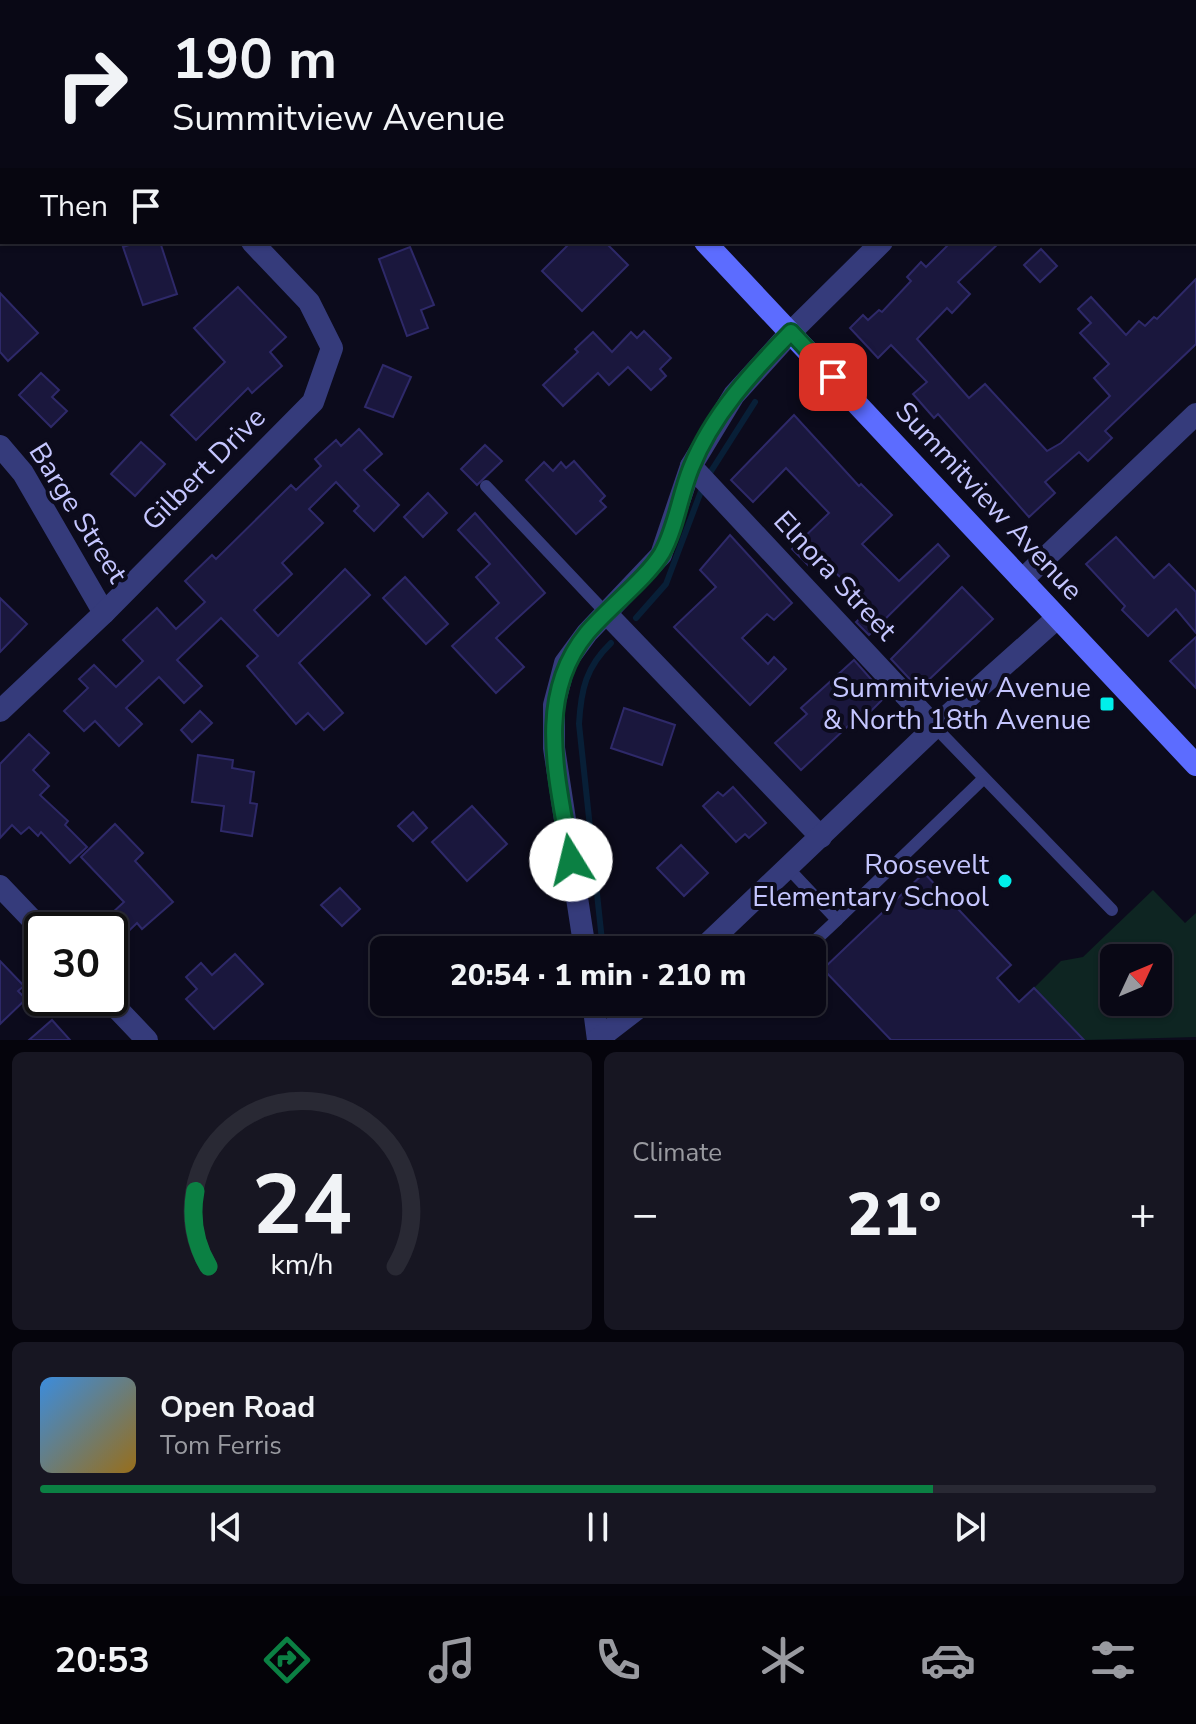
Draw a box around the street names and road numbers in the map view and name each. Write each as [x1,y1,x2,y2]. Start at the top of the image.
street label: Summitview Avenue [887,393,1091,609]
street label: Gilbert Drive [134,399,274,539]
street label: Barge Street [20,436,136,590]
street label: Elnora Street [765,503,905,649]

